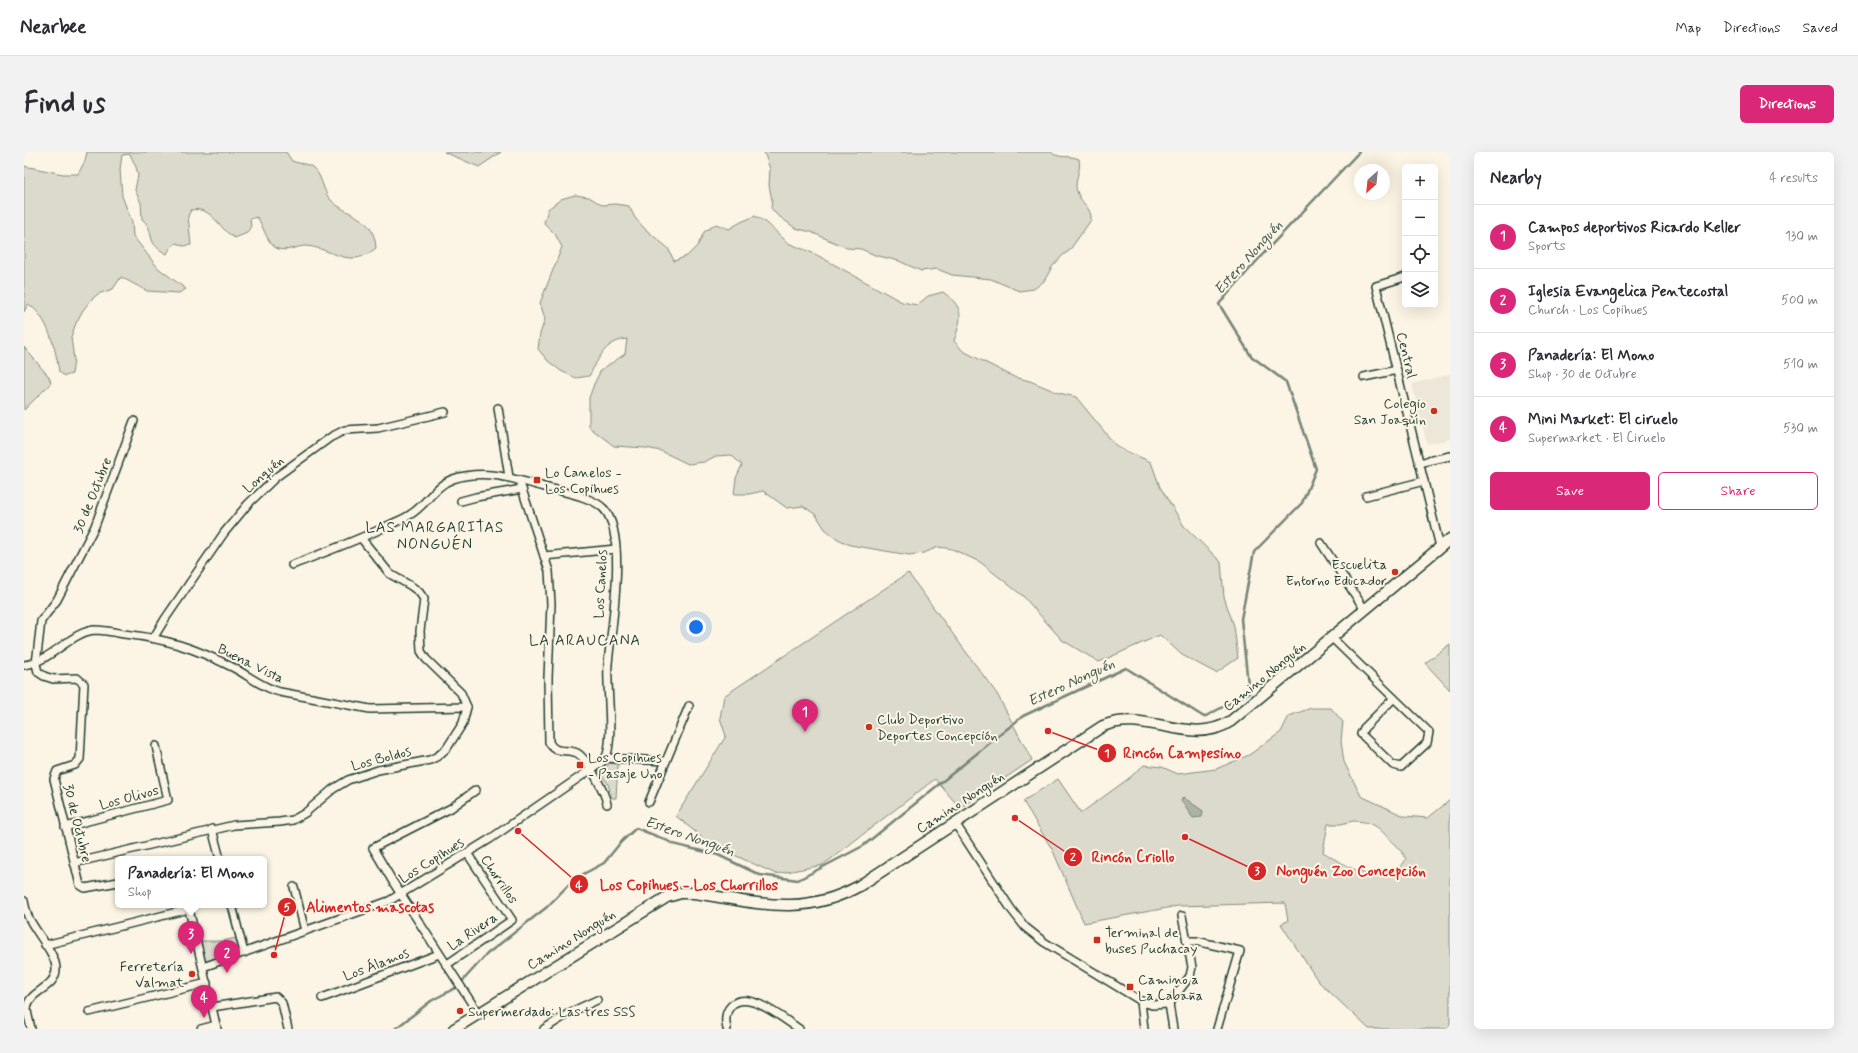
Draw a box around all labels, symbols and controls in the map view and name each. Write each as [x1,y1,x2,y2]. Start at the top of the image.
text: Nearbee [20,15,86,40]
text: Map [1675,19,1701,37]
text: Directions [1723,19,1781,37]
text: Saved [1803,19,1838,37]
button: Directions [1740,85,1834,123]
text: Find us [24,86,105,123]
north arrow [1354,164,1390,200]
map controls [1402,164,1438,308]
button: + [1402,164,1438,200]
text: Nearby [1490,167,1542,189]
text: 4 results [1769,170,1818,187]
button: − [1402,200,1438,236]
water label: Estero Nonguén [1210,216,1289,300]
text: Campos deportivos Ricardo Keller [1528,218,1741,238]
text: 1 [1500,228,1506,245]
text: 130 m [1785,228,1818,245]
button: locate [1402,236,1438,272]
text: Sports [1528,238,1566,255]
button: layers [1402,272,1438,308]
text: Iglesia Evangelica Pentecostal [1528,282,1728,302]
text: 2 [1500,292,1506,309]
text: 500 m [1781,292,1818,309]
text: Church · Los Copihues [1528,302,1648,319]
street label: Central [1392,330,1420,380]
text: Panadería: El Mono [1528,346,1654,366]
text: 3 [1500,356,1506,373]
text: 510 m [1783,356,1818,373]
text: Shop · 30 de Octubre [1528,366,1637,383]
place label: Colegio San Joaquín [1354,395,1426,429]
marker: Colegio San Joaquín [1429,406,1439,416]
text: Mini Market: El ciruelo [1528,410,1678,430]
text: 4 [1499,420,1507,437]
text: 530 m [1783,420,1818,437]
text: Supermarket · El Ciruelo [1528,430,1665,447]
street label: Lonquén [239,452,288,497]
street label: 30 de Octubre [70,455,116,536]
place label: Lo Canelos - Los Copihues [545,464,622,498]
button: Save [1490,472,1650,510]
button: Share [1658,472,1818,510]
marker: Lo Canelos - Los Copihues [532,475,542,485]
district label: LAS MARGARITAS NONGUÉN [366,518,504,555]
street label: Los Canelos [590,549,612,619]
place label: Escuelita Entorno Educador [1286,556,1387,590]
marker: Escuelita Entorno Educador [1390,567,1400,577]
your location [686,617,706,637]
district label: LA ARAUCANA [529,631,641,651]
street label: Camino Nonguén [1220,638,1310,716]
street label: Buena Vista [214,640,287,688]
water label: Estero Nonguén [1025,654,1119,713]
pin: 1 [792,699,818,732]
place label: Club Deportivo Deportes Concepción [877,711,998,745]
marker: Club Deportivo Deportes Concepción [864,722,874,732]
callout: Rincón Campesino [1097,739,1248,766]
street label: Los Boldos [349,742,414,776]
text: Rincón Campesino [1123,744,1242,764]
text: 1 [1104,746,1110,762]
place label: Los Copihues - Pasaje Uno [588,749,663,783]
marker: Los Copihues - Pasaje Uno [575,760,585,770]
street label: Camino Nonguén [913,768,1008,839]
street label: Los Olivos [98,781,161,815]
street label: 30 de Octubre [59,782,95,864]
water label: Estero Nonguén [642,812,738,863]
street label: Los Copihues [396,833,468,888]
callout: Rincón Criollo [1063,843,1183,870]
text: Rincón Criollo [1091,848,1175,868]
text: 2 [1070,850,1076,866]
street label: Chorrillos [476,852,522,908]
popup [115,856,267,908]
callout: Nonguén Zoo Concepción [1247,857,1434,884]
text: Nonguén Zoo Concepción [1276,862,1426,884]
text: Panadería: El Mono [128,864,254,884]
text: 3 [1254,864,1260,880]
callout: Los Copihues - Los Chorrillos [569,871,788,898]
text: Los Copihues - Los Chorrillos [600,876,778,896]
text: 4 [576,878,583,894]
text: Shop [128,884,152,901]
callout: Alimentos mascotas [277,894,444,921]
text: Alimentos mascotas [306,898,434,918]
text: 5 [283,900,291,916]
street label: Camino Nonguén [524,905,620,975]
street label: La Rivera [444,909,501,955]
pin: 3 [178,921,204,954]
place label: Terminal de buses Puchacay [1105,924,1197,958]
marker: Terminal de buses Puchacay [1092,935,1102,945]
pin: 2 [214,940,240,973]
street label: Los Álamos [341,944,412,986]
place label: Ferretería Valmat [120,958,185,992]
marker: Ferretería Valmat [187,969,197,979]
place label: Camino a La Cabaña [1138,971,1203,1005]
marker: Camino a La Cabaña [1125,982,1135,992]
pin: 4 [191,985,217,1018]
place label: Supermerdado: Las tres SSS [468,1003,636,1021]
marker: Supermerdado: Las tres SSS [455,1006,465,1016]

